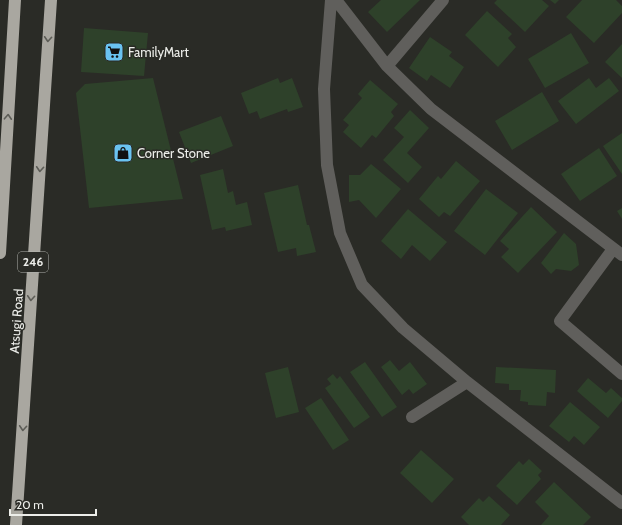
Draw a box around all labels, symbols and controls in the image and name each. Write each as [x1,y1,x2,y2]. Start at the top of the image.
one-way arrow [44,36,53,42]
supermarket icon: FamilyMart [103,41,125,63]
place label: FamilyMart [128,44,189,60]
one-way arrow [4,114,12,120]
shop icon: Corner Stone [112,142,134,164]
place label: Corner Stone [137,145,210,161]
one-way arrow [35,166,44,172]
road number: 246 [18,252,48,272]
street label: Atsugi Road [6,288,26,354]
one-way arrow [27,295,36,301]
one-way arrow [18,425,27,431]
scale bar [10,491,96,517]
text: 20 m [16,497,44,512]

